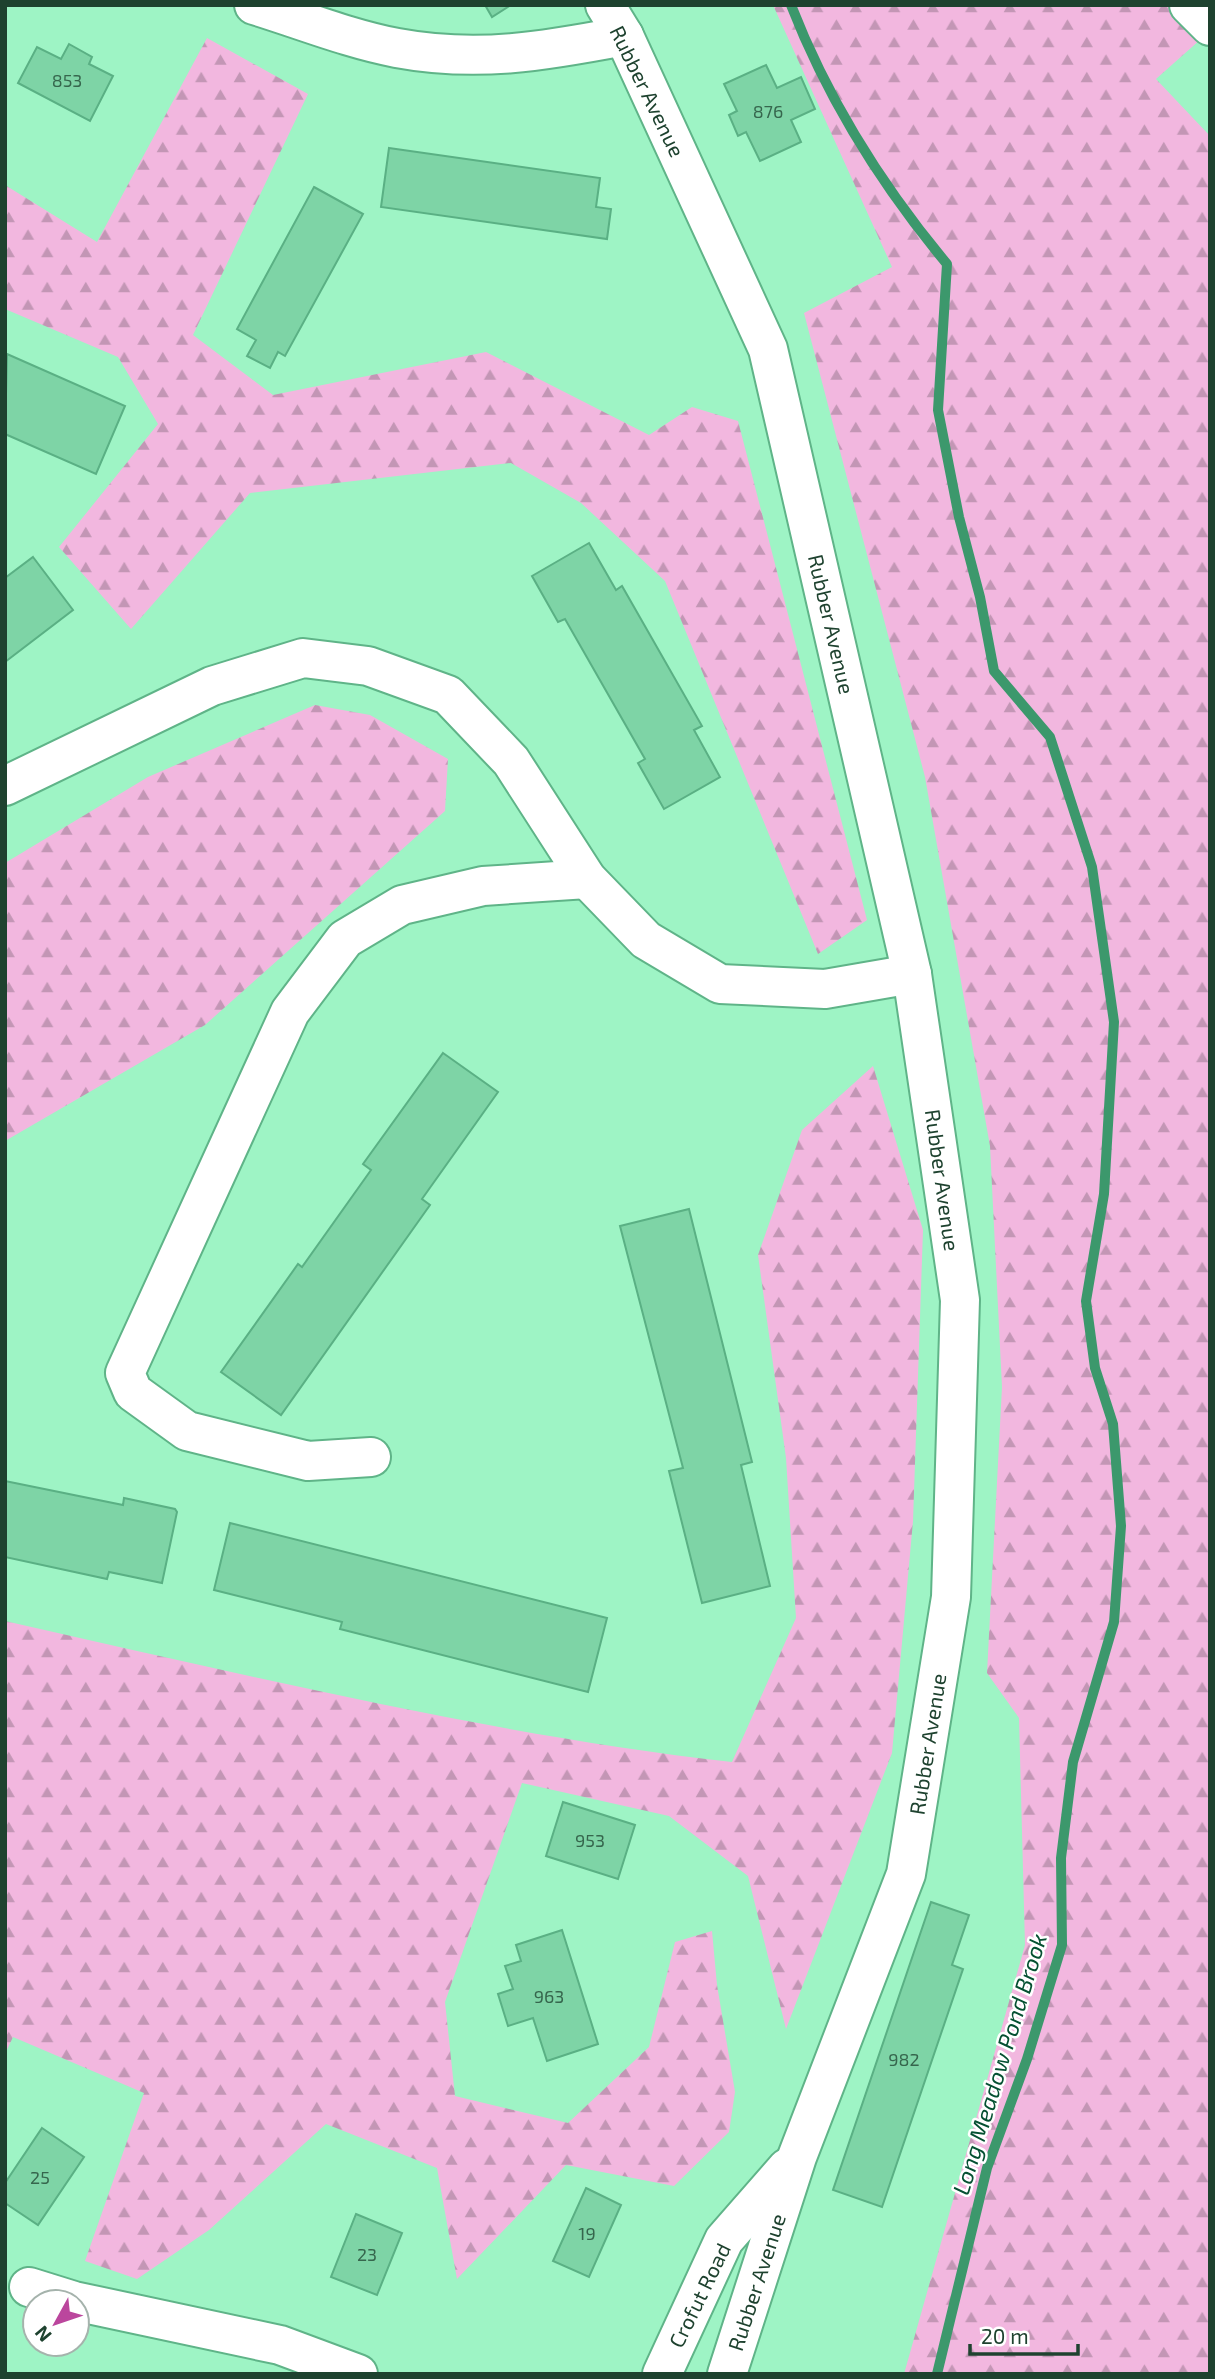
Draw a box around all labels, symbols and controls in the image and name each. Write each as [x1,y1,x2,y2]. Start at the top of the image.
street label: Rubber Avenue [605,21,691,161]
house number: 853 [52,69,82,91]
house number: 876 [753,100,783,122]
street label: Rubber Avenue [804,552,860,696]
street label: Rubber Avenue [921,1108,965,1252]
street label: Rubber Avenue [903,1672,951,1816]
house number: 953 [575,1829,605,1851]
water label: Long Meadow Pond Brook [946,1930,1052,2198]
house number: 963 [534,1985,564,2007]
house number: 982 [888,2048,920,2070]
house number: 25 [30,2166,50,2188]
street label: Rubber Avenue [722,2210,790,2354]
house number: 19 [578,2222,596,2244]
street label: Crofut Road [663,2239,735,2351]
house number: 23 [357,2243,377,2265]
north arrow [21,2288,91,2358]
scale bar [970,2312,1078,2356]
text: N [29,2322,56,2347]
text: 20 m [981,2323,1029,2348]

